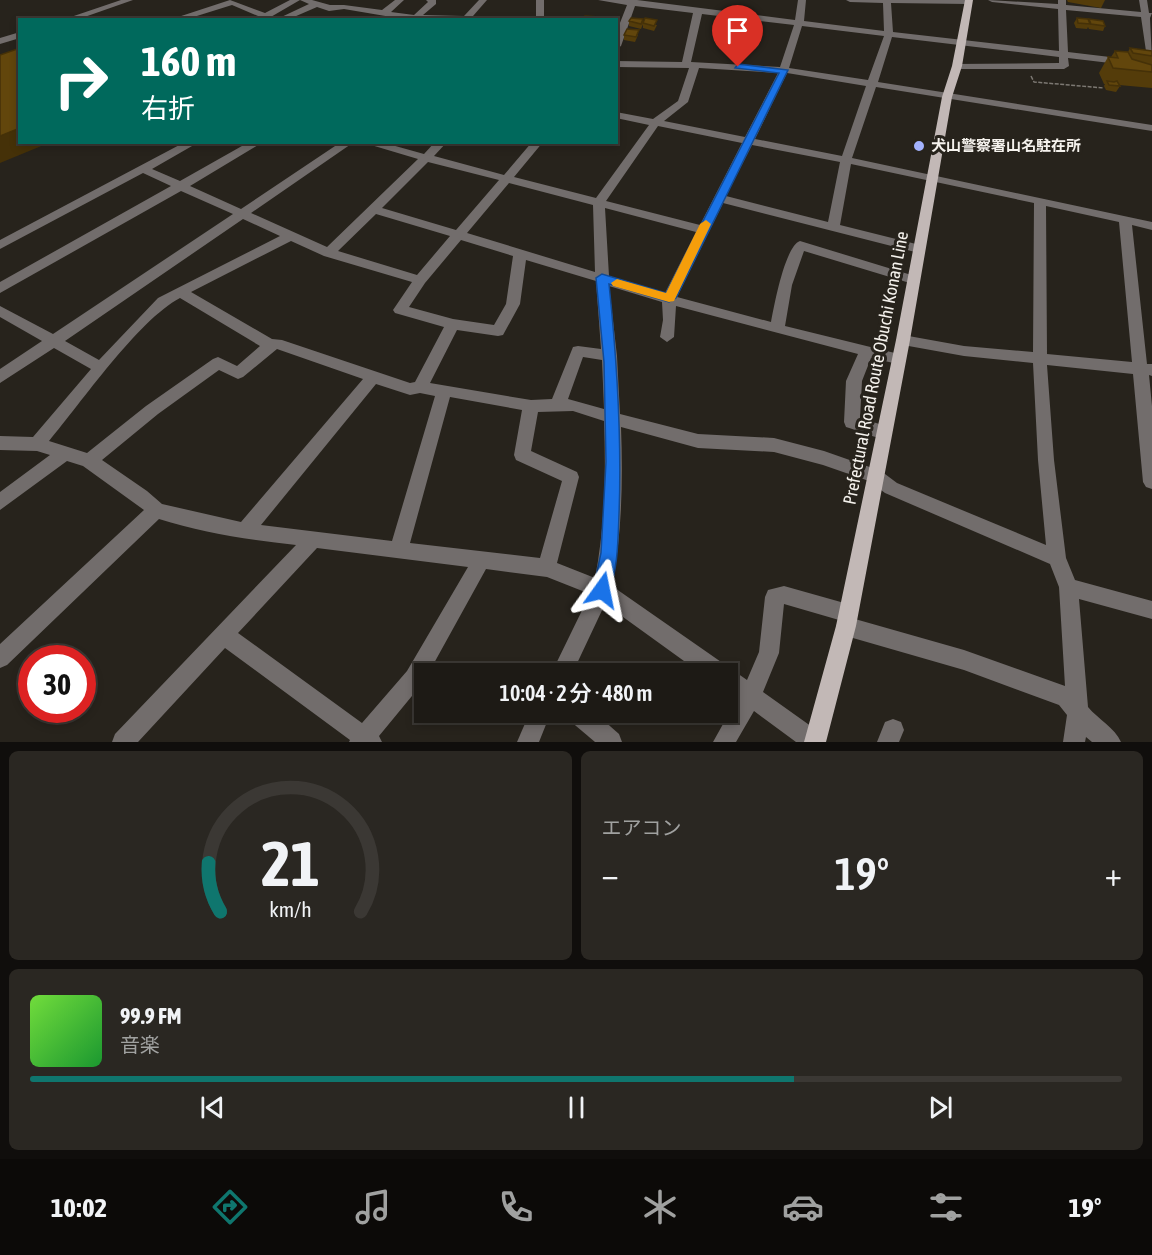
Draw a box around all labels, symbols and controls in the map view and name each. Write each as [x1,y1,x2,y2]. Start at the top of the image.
pin [712,5,763,67]
icon: arrive [721,14,754,47]
text: 160 m [141,37,236,85]
icon: right [42,42,120,120]
text: 右折 [141,93,195,124]
place label: 犬山警察署山名駐在所 [931,137,1081,154]
marker: 犬山警察署山名駐在所 [912,139,926,153]
street label: Prefectural Road Route Obuchi Konan Line [839,229,912,506]
position arrow [570,558,634,622]
speed limit sign: 30 [18,645,96,723]
text: 10:04 · 2 分 · 480 m [500,680,652,706]
text: エアコン [602,816,682,839]
text: 21 [261,828,320,899]
text: 19° [834,848,889,900]
text: − [602,855,619,893]
text: + [1105,855,1122,893]
text: km/h [269,898,312,923]
text: 99.9 FM [120,1003,182,1029]
text: 音楽 [120,1033,160,1056]
icon: previous [196,1091,229,1124]
icon: pause [560,1091,593,1124]
icon: next [924,1091,957,1124]
icon: directions [209,1186,251,1228]
icon: music [352,1186,394,1228]
icon: phone [495,1186,537,1228]
icon: climate [639,1186,681,1228]
icon: car [782,1186,824,1228]
icon: filters [925,1186,967,1228]
text: 10:02 [51,1192,107,1223]
text: 19° [1069,1192,1101,1223]

